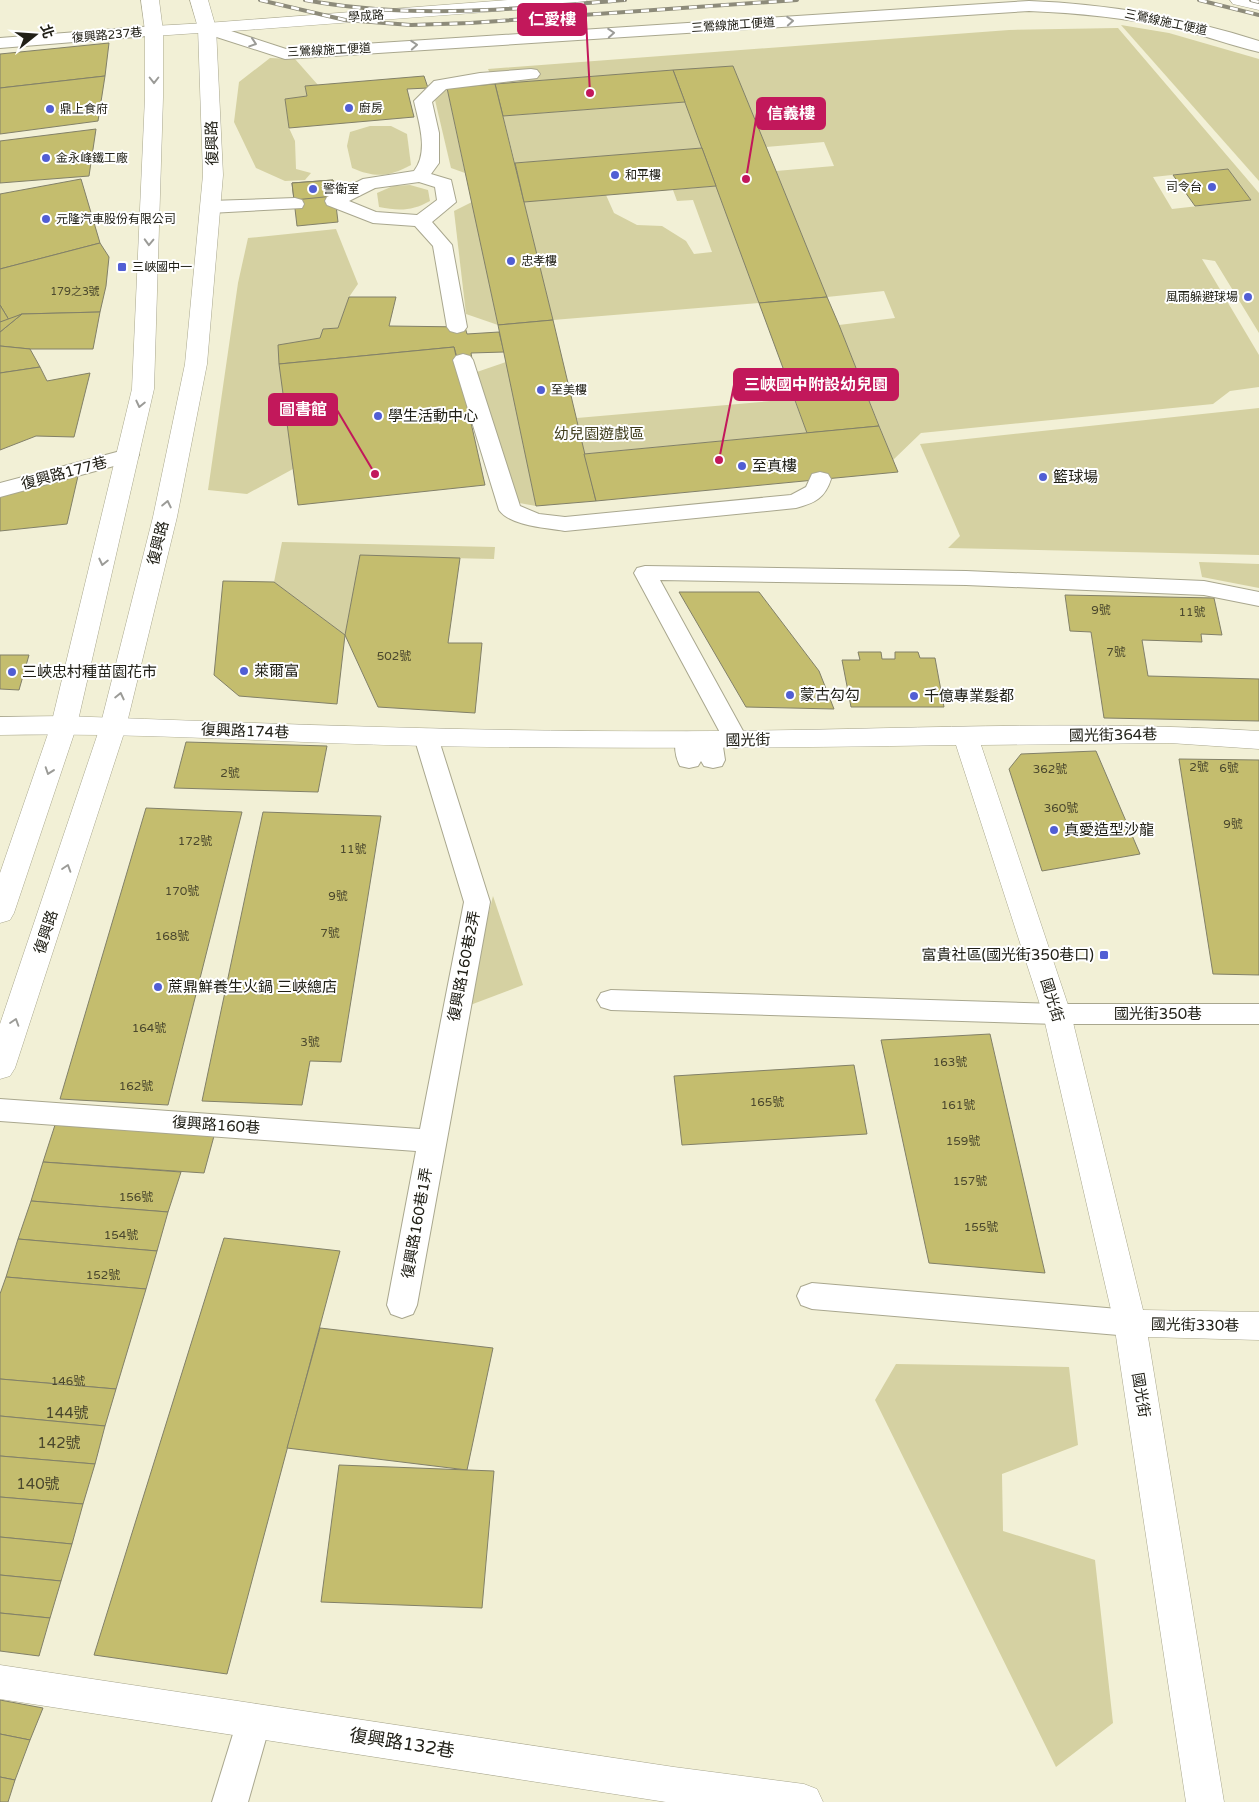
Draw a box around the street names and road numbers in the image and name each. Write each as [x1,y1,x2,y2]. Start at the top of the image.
street label: 三鶯線施工便道 [1123,6,1209,38]
street label: 學成路 [348,8,384,24]
street label: 三鶯線施工便道 [691,15,775,35]
street label: 復興路237巷 [71,25,143,45]
street label: 三鶯線施工便道 [287,41,371,59]
street label: 復興路 [203,120,221,166]
street label: 復興路177巷 [19,453,109,493]
street label: 復興路 [144,519,172,567]
street label: 復興路174巷 [201,720,289,742]
street label: 國光街364巷 [1069,725,1157,745]
street label: 國光街 [725,731,771,749]
street label: 復興路 [30,908,62,956]
street label: 復興路160巷2弄 [444,909,484,1023]
street label: 國光街 [1037,976,1067,1024]
street label: 國光街350巷 [1114,1005,1202,1023]
street label: 復興路160巷 [171,1113,261,1137]
street label: 復興路160巷1弄 [398,1166,436,1280]
street label: 國光街330巷 [1151,1315,1239,1335]
street label: 國光街 [1129,1371,1153,1419]
street label: 復興路132巷 [348,1724,456,1762]

